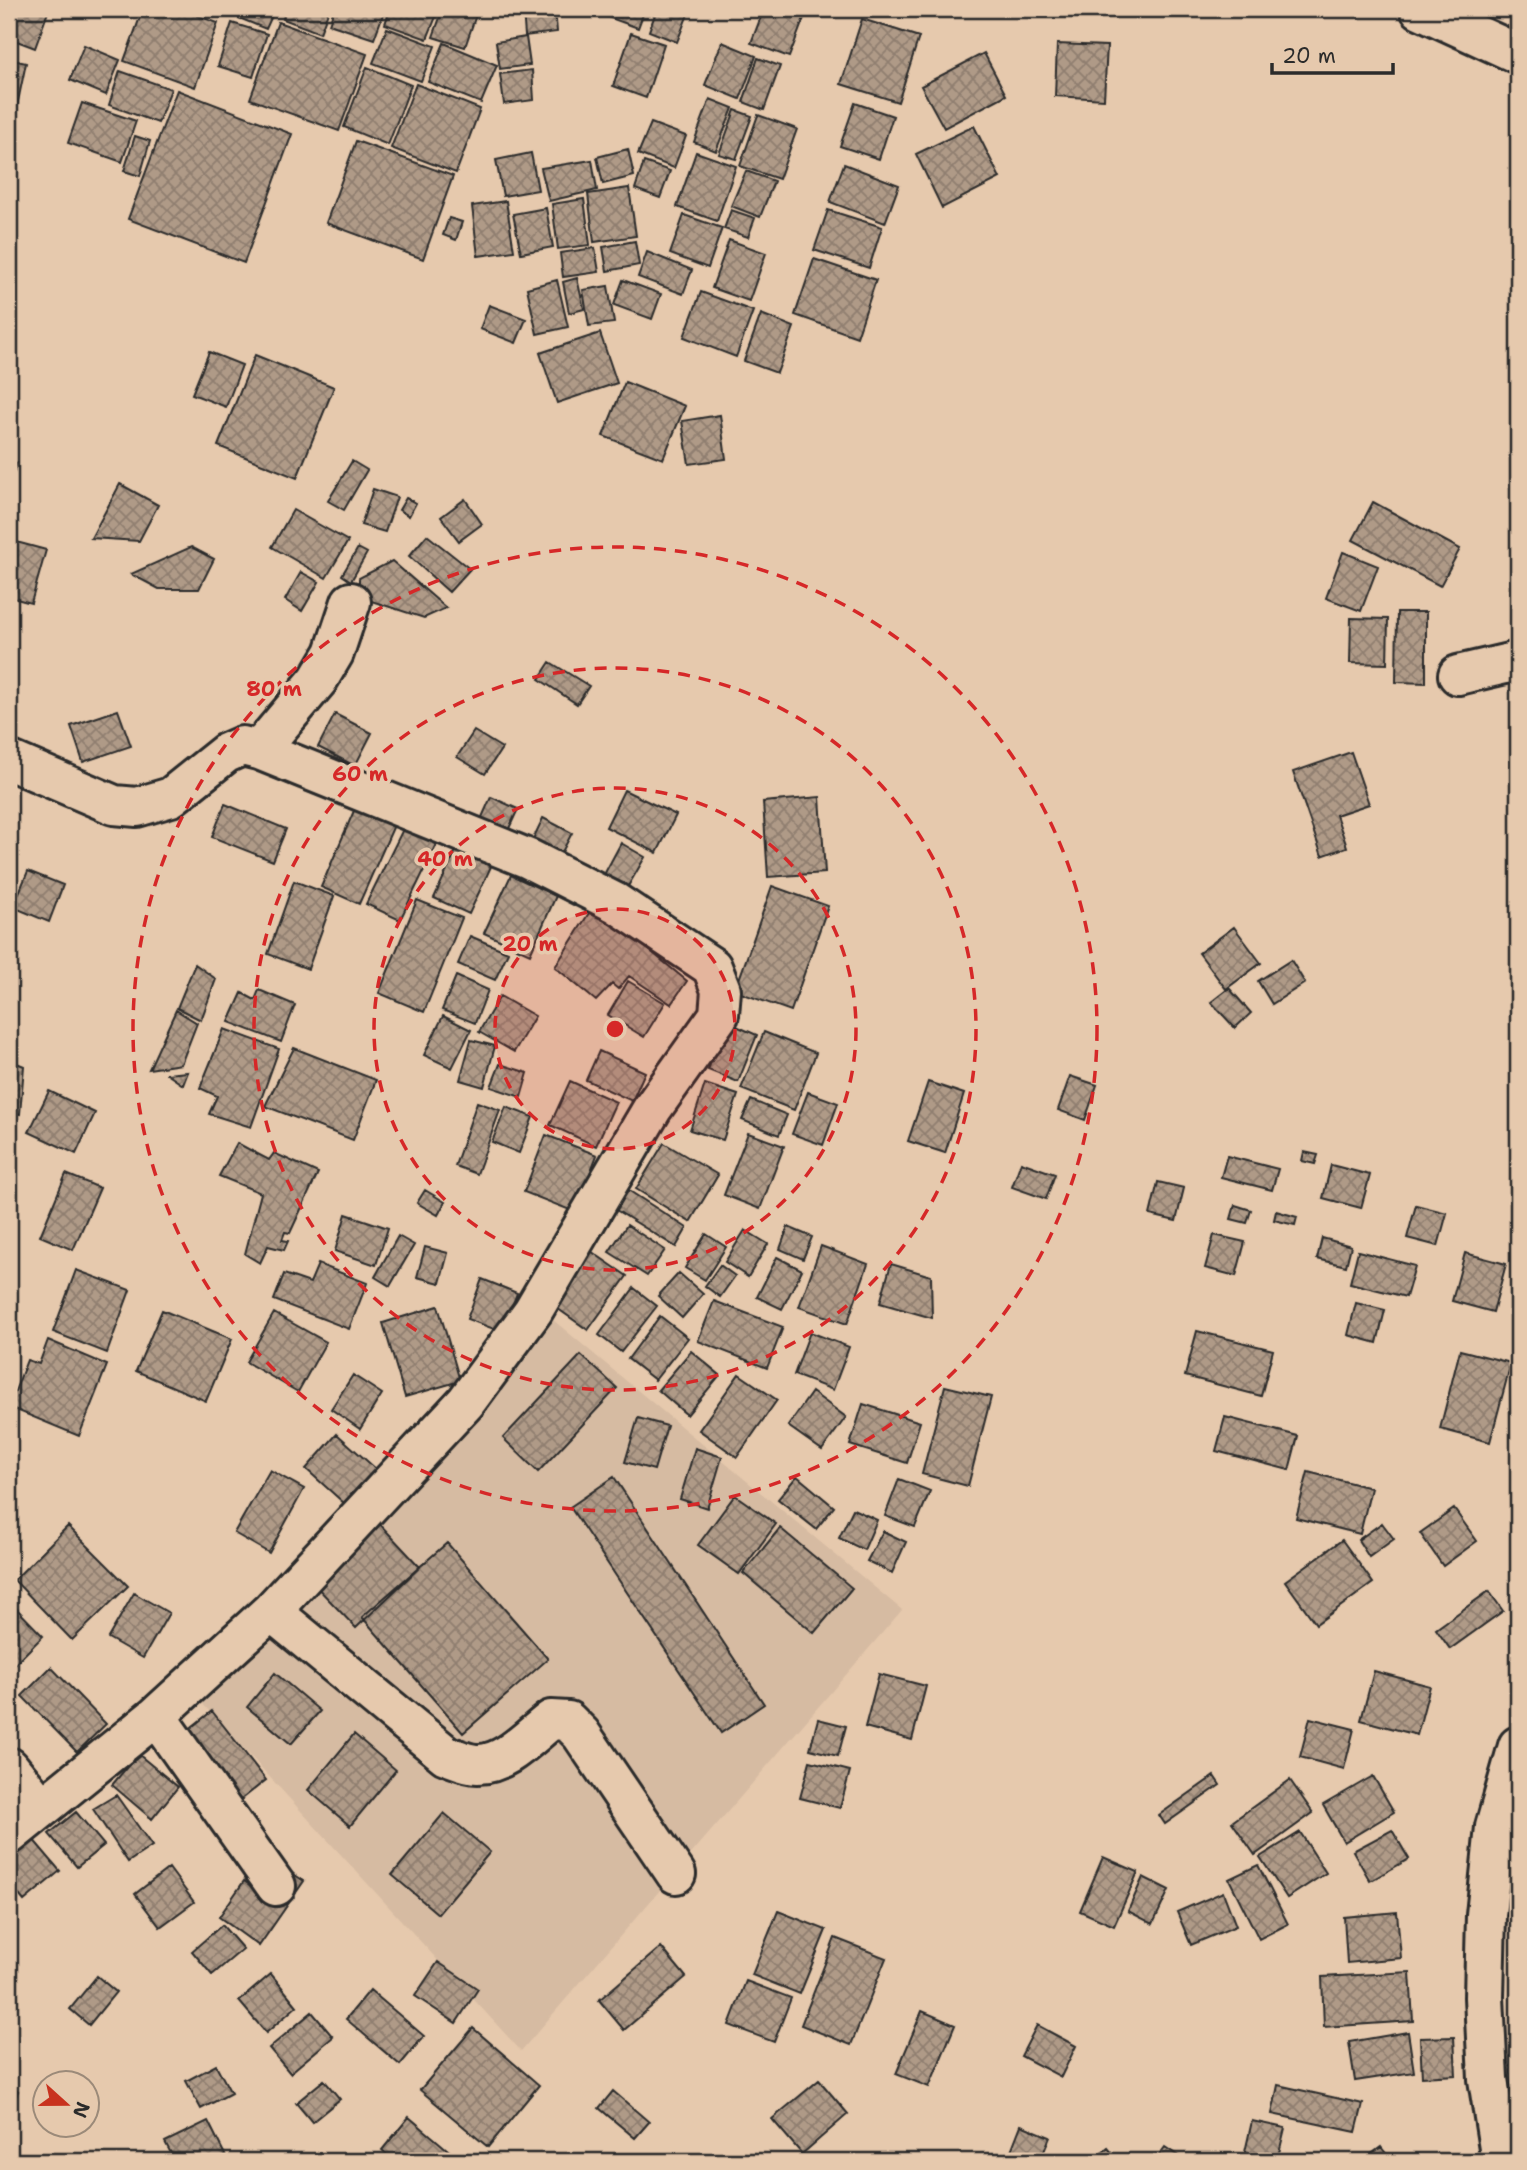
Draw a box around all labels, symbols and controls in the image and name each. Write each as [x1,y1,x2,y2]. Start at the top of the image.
scale bar [1272,32,1392,76]
text: 20 m [1282,42,1336,70]
text: 80 m [246,675,302,703]
text: 60 m [332,760,388,788]
text: 40 m [417,845,473,873]
text: 20 m [502,930,558,958]
centre of rings [603,1017,627,1041]
north arrow [32,2068,102,2138]
text: N [67,2098,96,2121]

